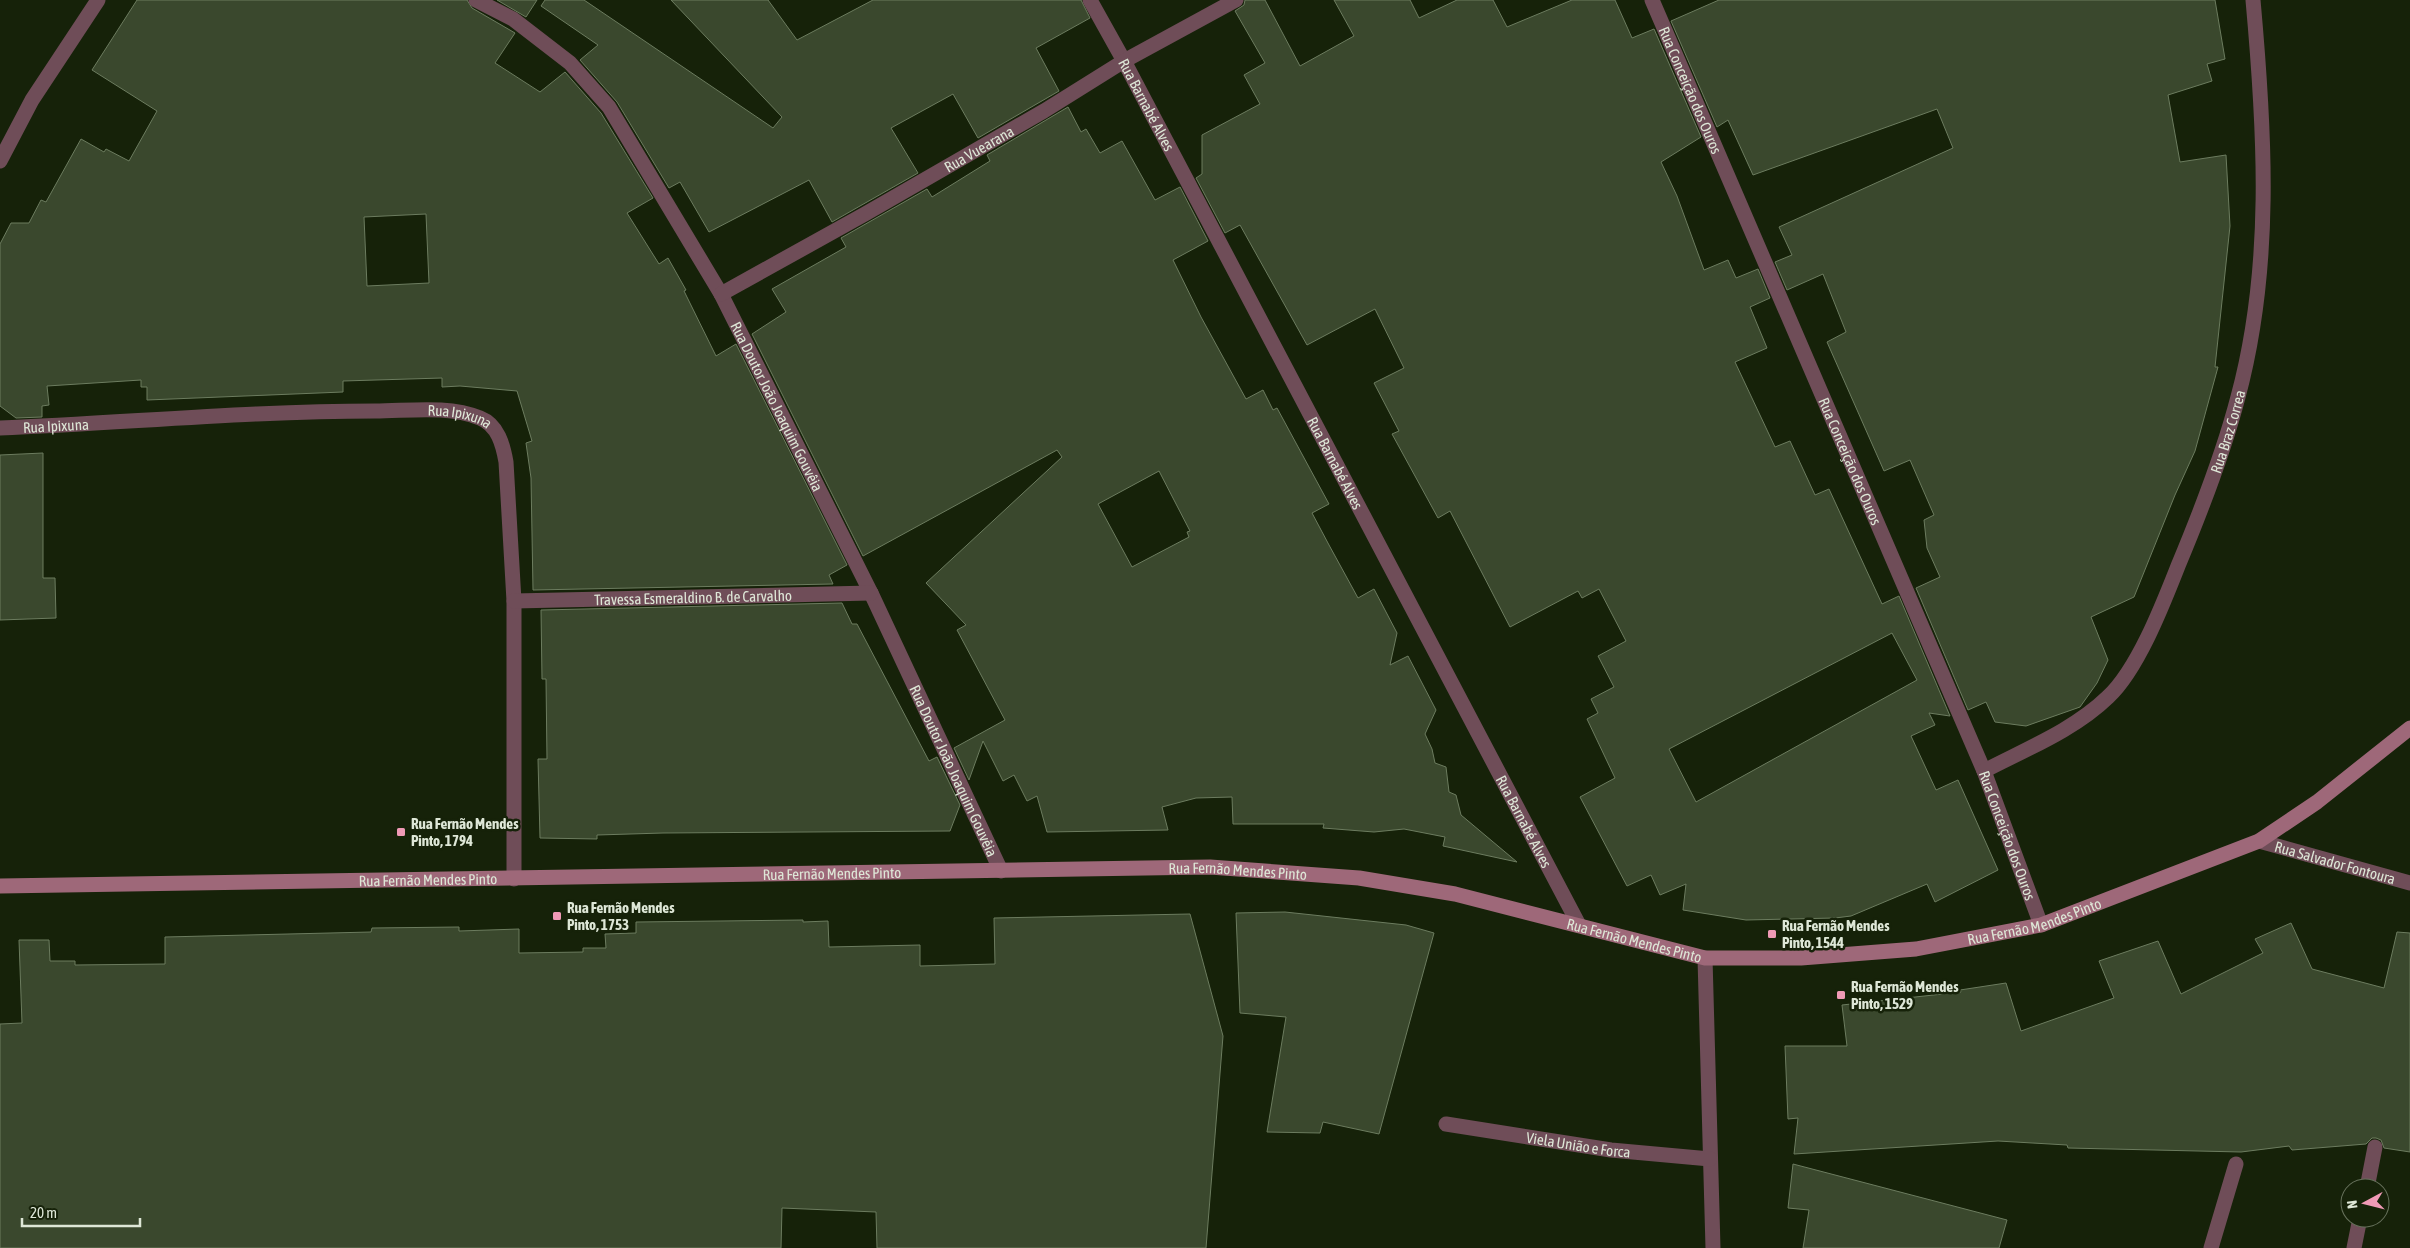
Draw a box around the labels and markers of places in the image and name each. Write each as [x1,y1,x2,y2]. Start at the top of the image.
place label: Rua Fernão Mendes Pinto, 1794 [411,815,519,849]
marker: Rua Fernão Mendes Pinto, 1794 [395,826,407,838]
place label: Rua Fernão Mendes Pinto, 1753 [567,899,675,933]
marker: Rua Fernão Mendes Pinto, 1753 [551,910,563,922]
place label: Rua Fernão Mendes Pinto, 1544 [1782,917,1890,951]
marker: Rua Fernão Mendes Pinto, 1544 [1766,928,1778,940]
place label: Rua Fernão Mendes Pinto, 1529 [1851,978,1959,1012]
marker: Rua Fernão Mendes Pinto, 1529 [1835,989,1847,1001]

